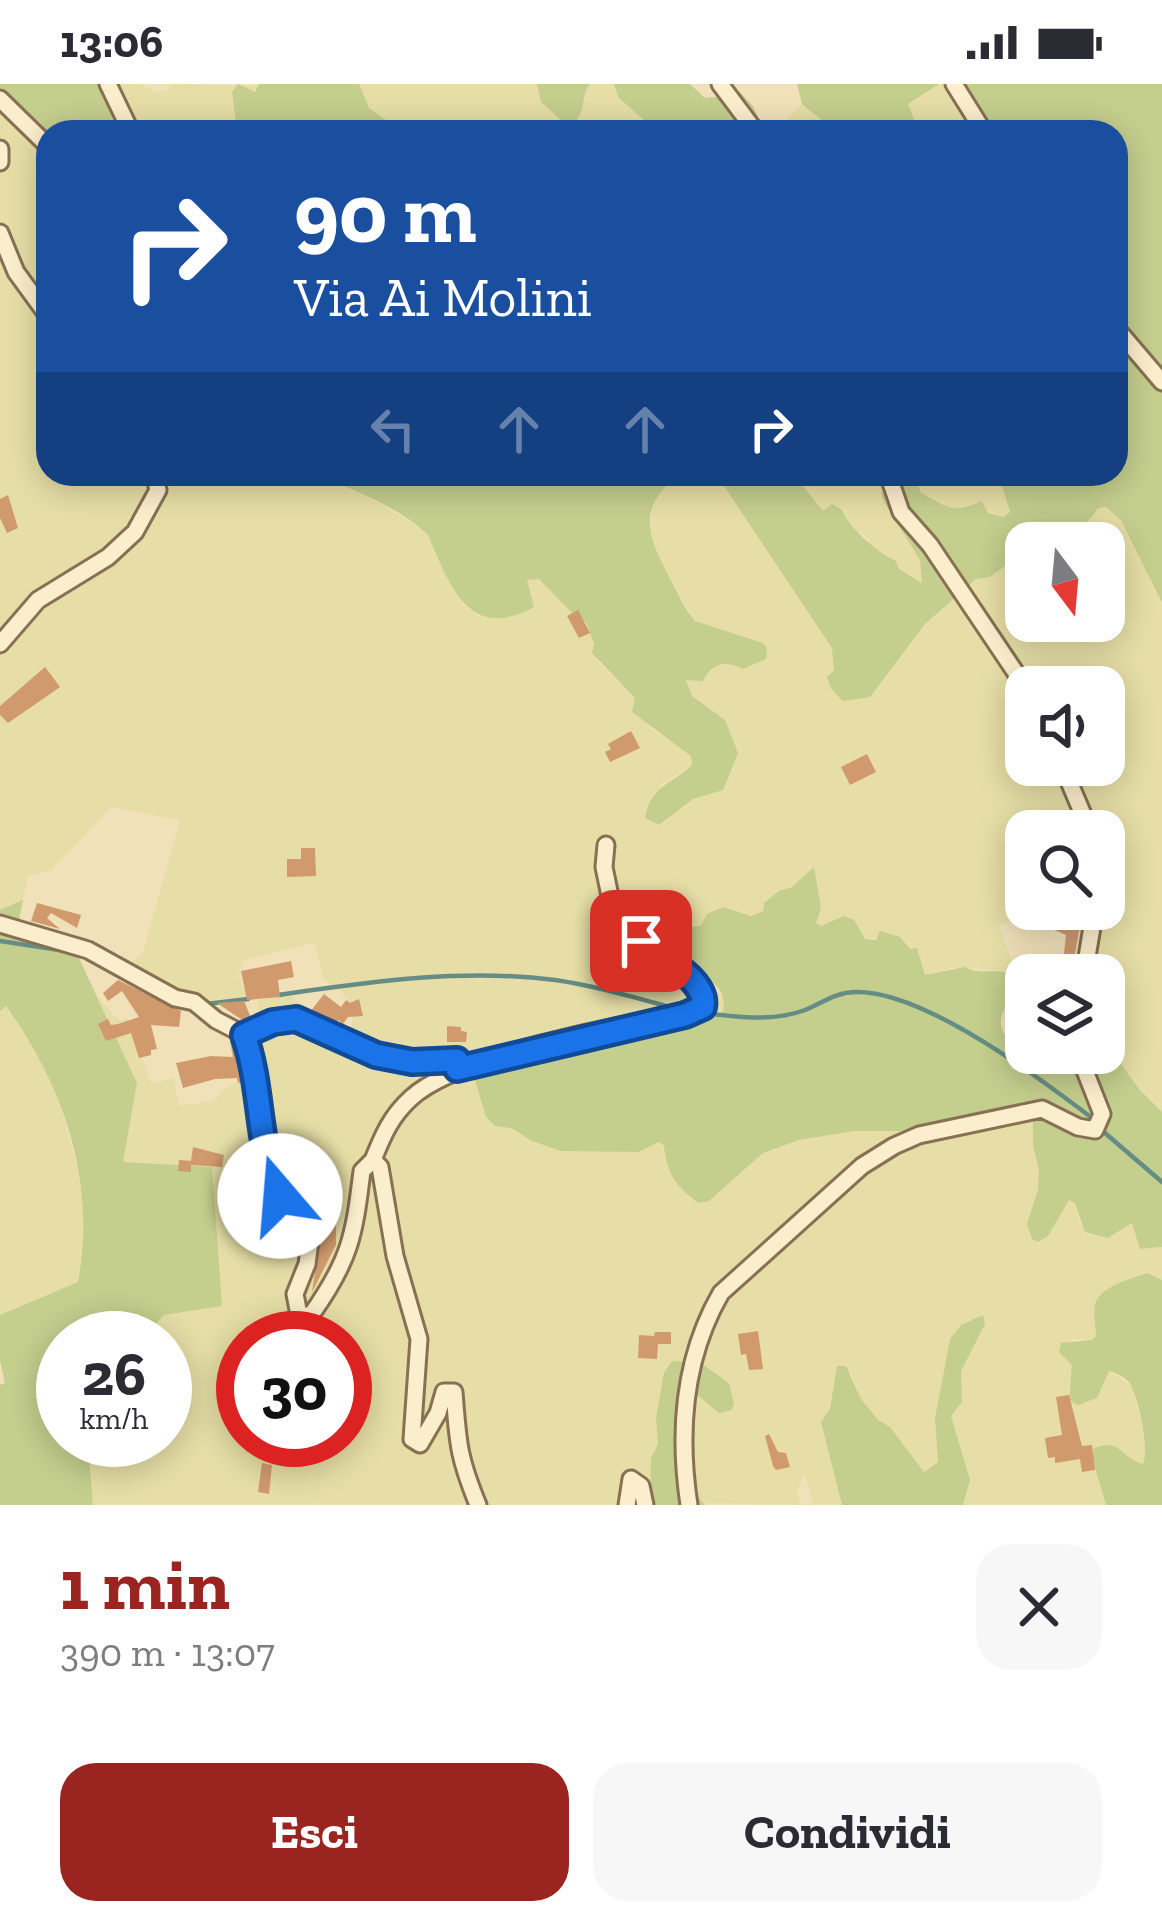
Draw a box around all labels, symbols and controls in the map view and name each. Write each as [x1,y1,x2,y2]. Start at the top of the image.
text: 13:06 [60,15,163,69]
text: 90 m [294,163,477,264]
icon: right [96,168,252,324]
text: Via Ai Molini [294,265,592,330]
icon: left [360,396,426,462]
icon: ahead [486,396,552,462]
icon: ahead [612,396,678,462]
icon: right [738,396,804,462]
north arrow [1005,522,1125,642]
map controls [1005,522,1125,1074]
button: sound [1005,666,1125,786]
button: search [1005,810,1125,930]
pin [590,890,692,992]
icon: arrive [608,908,674,974]
button: layers [1005,954,1125,1074]
position arrow [217,1133,343,1259]
speed limit sign: 30 [216,1311,372,1467]
text: 26 [82,1338,146,1410]
text: km/h [80,1401,148,1437]
text: 1 min [60,1541,230,1627]
button: close [976,1544,1102,1670]
text: 390 m · 13:07 [60,1629,275,1676]
button: Esci [60,1763,569,1901]
button: Condividi [593,1763,1102,1901]

